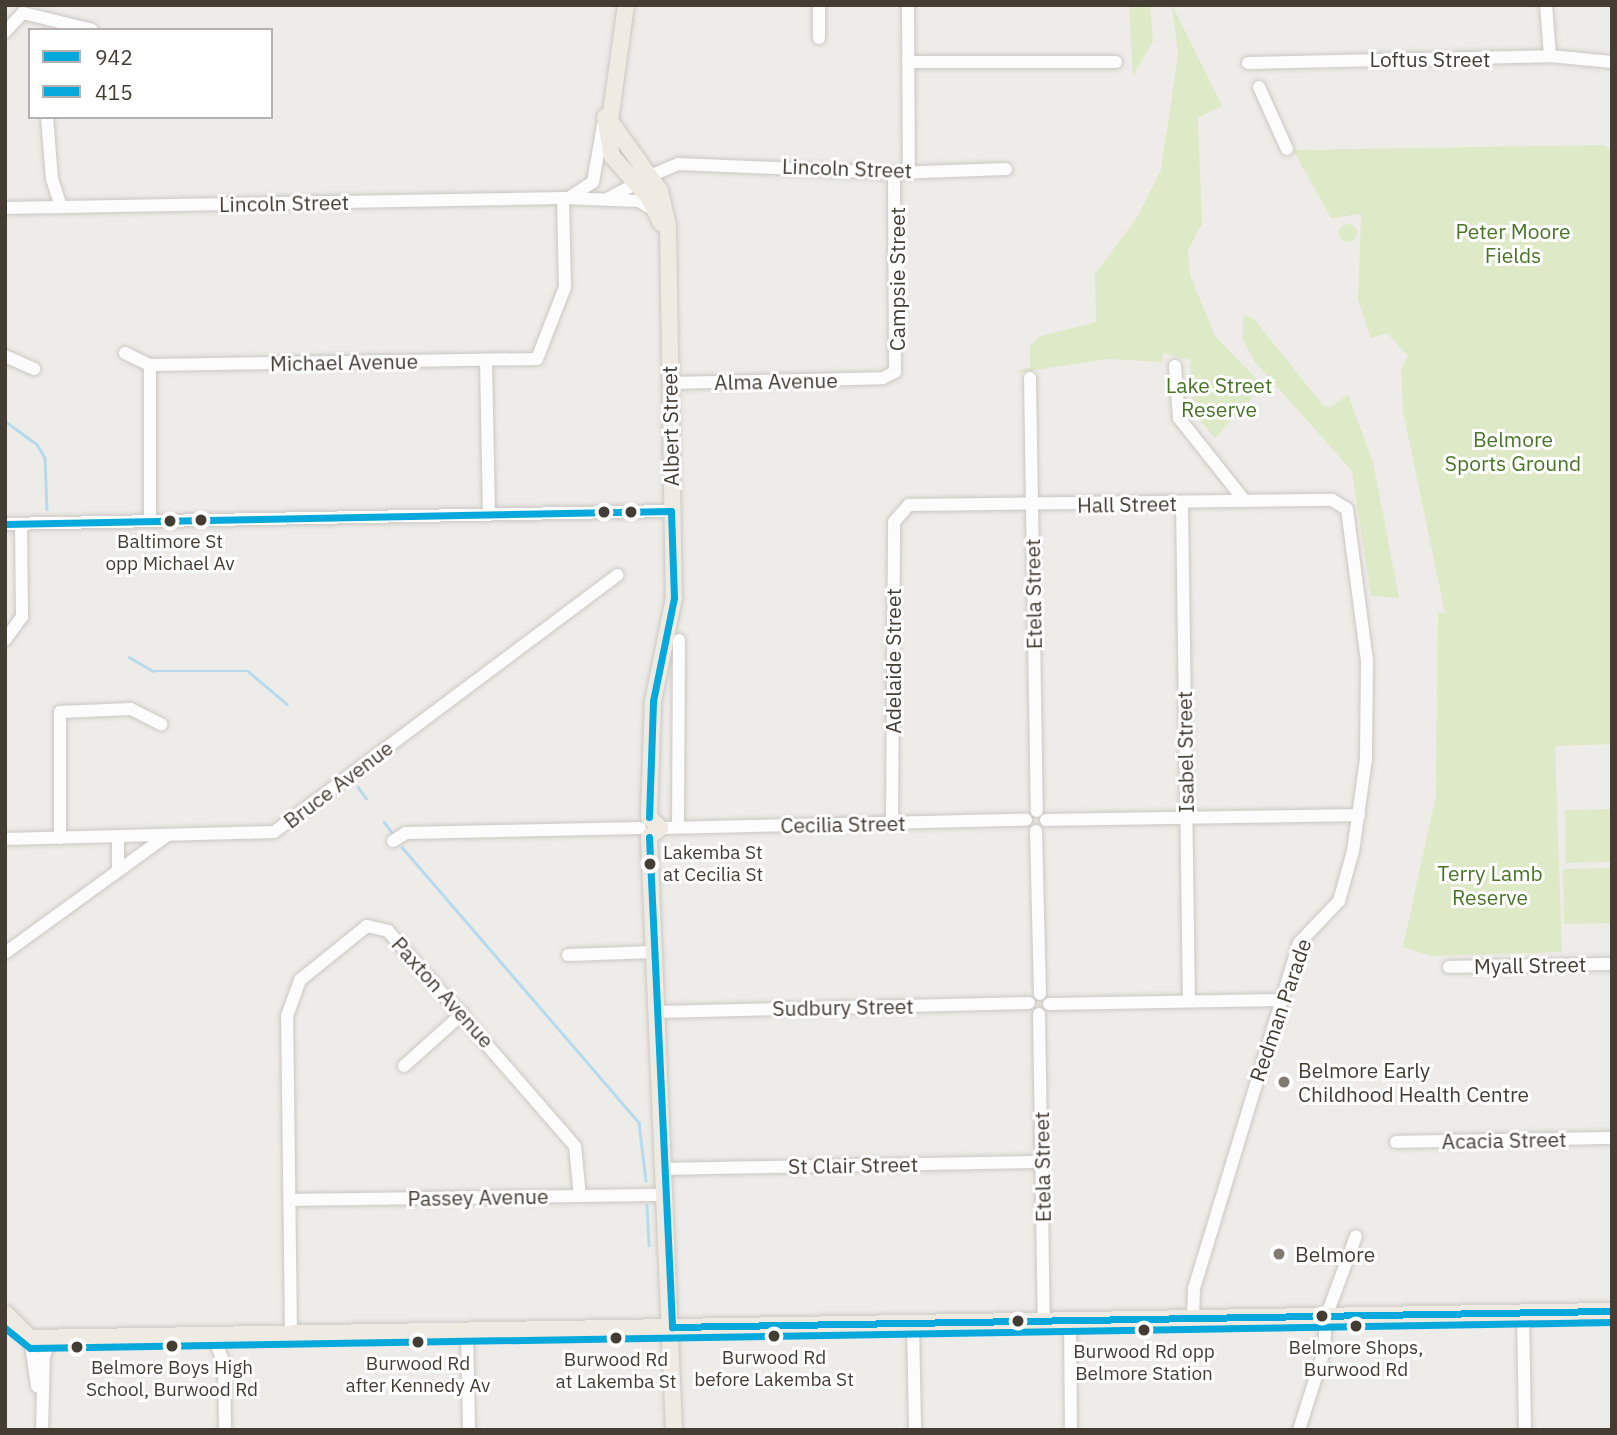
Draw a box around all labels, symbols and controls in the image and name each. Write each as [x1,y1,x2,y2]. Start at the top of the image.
legend [28,28,273,119]
text: 942 [95,43,133,71]
street label: Loftus Street [1370,46,1490,72]
text: 415 [95,78,133,106]
street label: Lincoln Street [782,153,912,183]
street label: Lincoln Street [219,189,349,217]
street label: Campsie Street [884,207,910,351]
park label: Peter Moore Fields [1455,218,1571,268]
street label: Michael Avenue [270,348,418,376]
street label: Albert Street [656,365,684,487]
street label: Alma Avenue [714,367,838,395]
park label: Lake Street Reserve [1166,372,1272,422]
park label: Belmore Sports Ground [1445,426,1581,476]
street label: Hall Street [1077,491,1177,517]
unlabelled marker [597,505,611,519]
unlabelled marker [624,505,638,519]
unlabelled marker [194,513,208,527]
marker: Baltimore St opp Michael Av [163,514,177,528]
place label: Baltimore St opp Michael Av [105,531,235,575]
street label: Etela Street [1019,539,1047,649]
street label: Adelaide Street [880,588,906,734]
street label: Isabel Street [1171,691,1199,813]
street label: Bruce Avenue [278,735,398,833]
street label: Cecilia Street [780,810,906,838]
place label: Lakemba St at Cecilia St [663,842,763,886]
marker: Lakemba St at Cecilia St [643,857,657,871]
park label: Terry Lamb Reserve [1437,860,1543,910]
street label: Paxton Avenue [387,931,499,1053]
street label: Redman Parade [1244,935,1316,1085]
street label: Myall Street [1474,951,1586,979]
street label: Sudbury Street [772,993,914,1021]
place label: Belmore Early Childhood Health Centre [1298,1057,1529,1107]
marker: Belmore Early Childhood Health Centre [1276,1074,1292,1090]
street label: Etela Street [1028,1112,1056,1222]
street label: Acacia Street [1441,1126,1567,1154]
street label: St Clair Street [788,1151,918,1179]
street label: Passey Avenue [407,1183,549,1211]
place label: Belmore [1295,1241,1375,1267]
marker: Belmore [1269,1244,1289,1264]
unlabelled marker [1315,1309,1329,1323]
unlabelled marker [1011,1314,1025,1328]
marker: Belmore Shops, Burwood Rd [1349,1319,1363,1333]
marker: Burwood Rd opp Belmore Station [1137,1323,1151,1337]
marker: Burwood Rd before Lakemba St [767,1329,781,1343]
marker: Burwood Rd at Lakemba St [609,1331,623,1345]
marker: Burwood Rd after Kennedy Av [411,1335,425,1349]
place label: Belmore Shops, Burwood Rd [1289,1337,1423,1381]
marker: Belmore Boys High School, Burwood Rd [165,1339,179,1353]
unlabelled marker [70,1340,84,1354]
place label: Burwood Rd opp Belmore Station [1073,1341,1215,1385]
place label: Burwood Rd before Lakemba St [694,1347,854,1391]
place label: Burwood Rd at Lakemba St [555,1349,677,1393]
place label: Burwood Rd after Kennedy Av [346,1353,490,1397]
place label: Belmore Boys High School, Burwood Rd [86,1357,258,1401]

